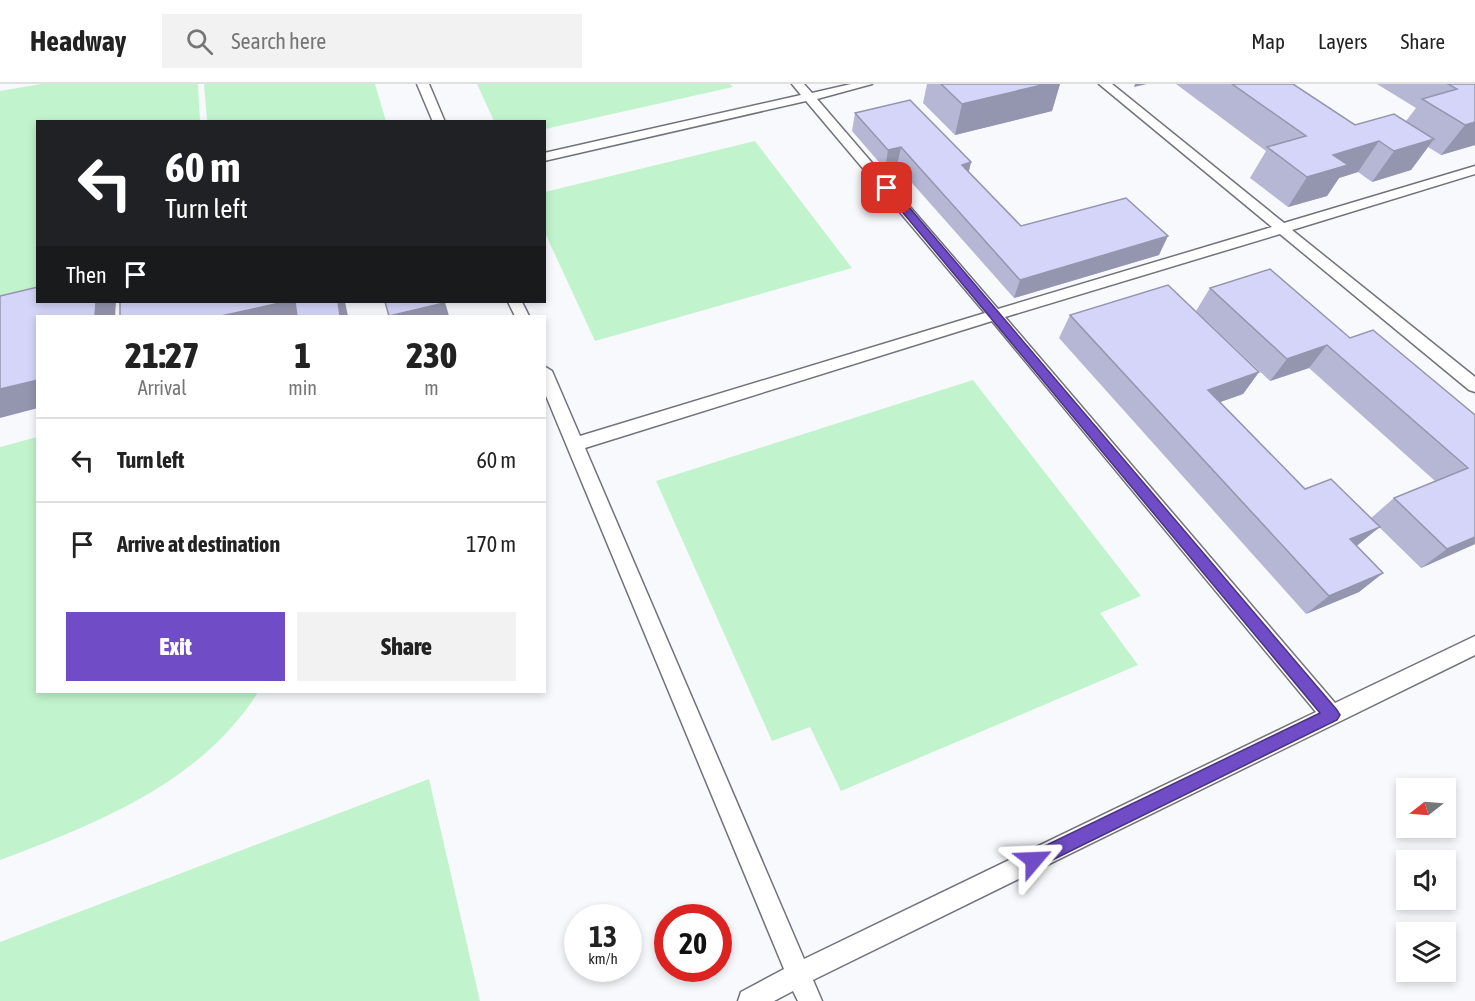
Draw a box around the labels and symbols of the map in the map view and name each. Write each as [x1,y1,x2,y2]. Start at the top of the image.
pin [861,162,912,213]
north arrow [1396,778,1456,838]
position arrow [1002,828,1066,892]
speed limit sign: 20 [654,904,732,982]

